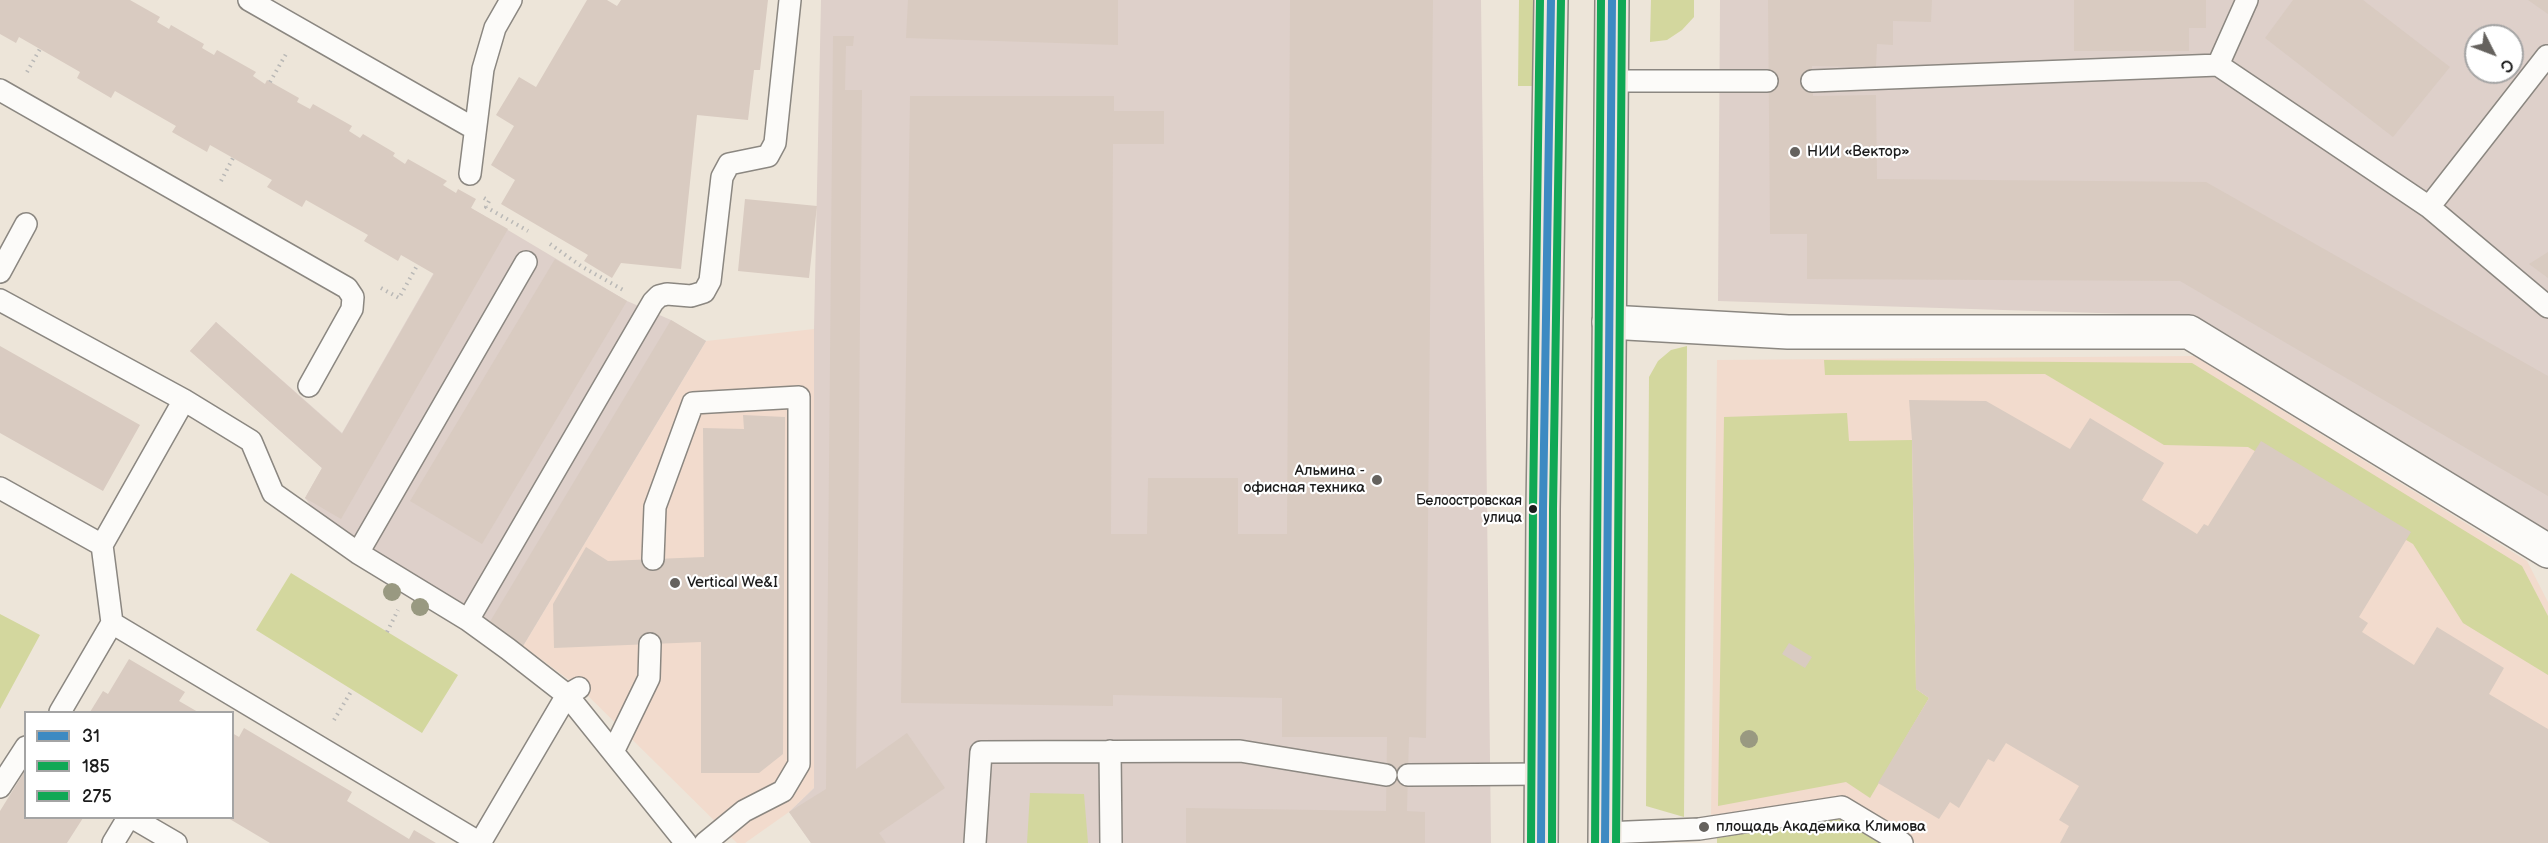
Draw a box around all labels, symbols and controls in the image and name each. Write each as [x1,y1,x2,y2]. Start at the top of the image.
north arrow [2464,24,2524,84]
text: С [2495,55,2517,76]
place label: НИИ «Вектор» [1807,143,1909,161]
marker: НИИ «Вектор» [1788,145,1802,159]
place label: Альмина - офисная техника [1244,462,1365,497]
marker: Альмина - офисная техника [1370,473,1384,487]
place label: Белоостровская улица [1416,493,1522,526]
marker: Белоостровская улица [1527,503,1539,515]
place label: Vertical We&I [687,574,778,592]
marker: Vertical We&I [668,576,682,590]
legend [24,711,234,819]
text: 31 [82,726,100,747]
text: 185 [82,756,110,777]
text: 275 [82,786,112,807]
place label: площадь Академика Климова [1716,818,1926,836]
marker: площадь Академика Климова [1697,820,1711,834]

